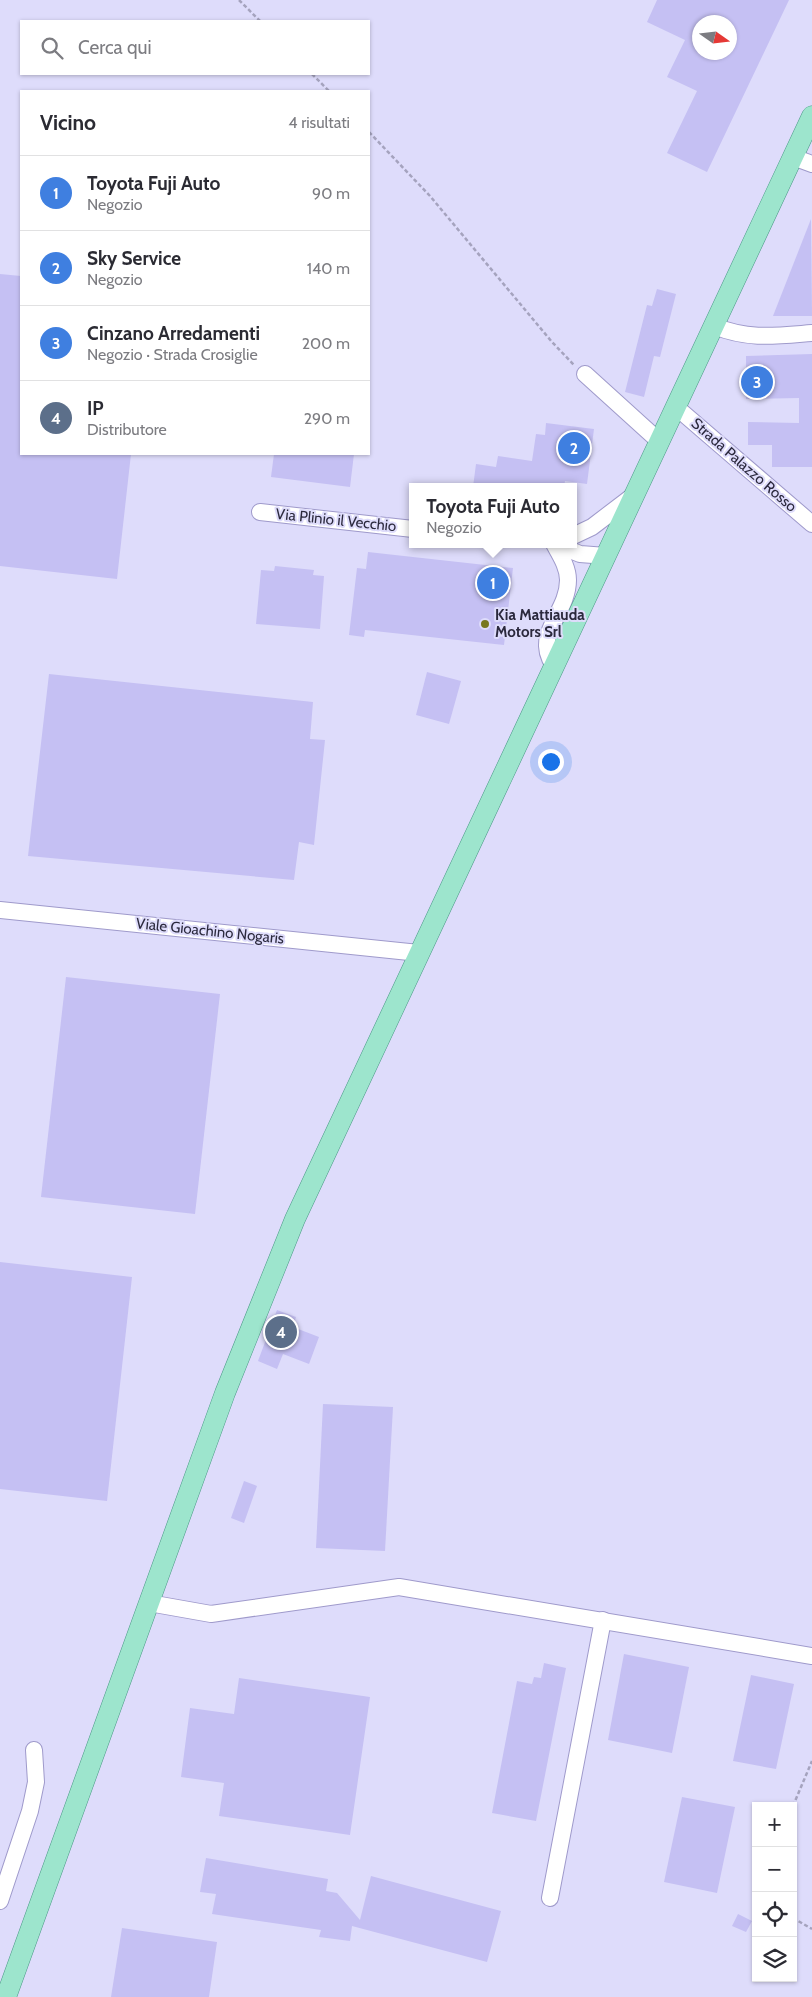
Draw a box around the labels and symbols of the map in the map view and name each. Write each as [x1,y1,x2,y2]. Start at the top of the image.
north arrow [692,15,737,60]
pin: 3 [741,363,773,401]
street label: Strada Palazzo Rosso [688,414,800,516]
pin: 2 [558,429,590,467]
street label: Via Plinio il Vecchio [275,505,397,535]
pin: 1 [477,564,509,602]
place label: Kia Mattiauda Motors Srl [495,606,585,641]
marker: Kia Mattiauda Motors Srl [479,618,491,630]
your location [538,749,564,775]
street label: Viale Gioachino Nogaris [135,914,285,948]
pin: 4 [265,1313,297,1351]

